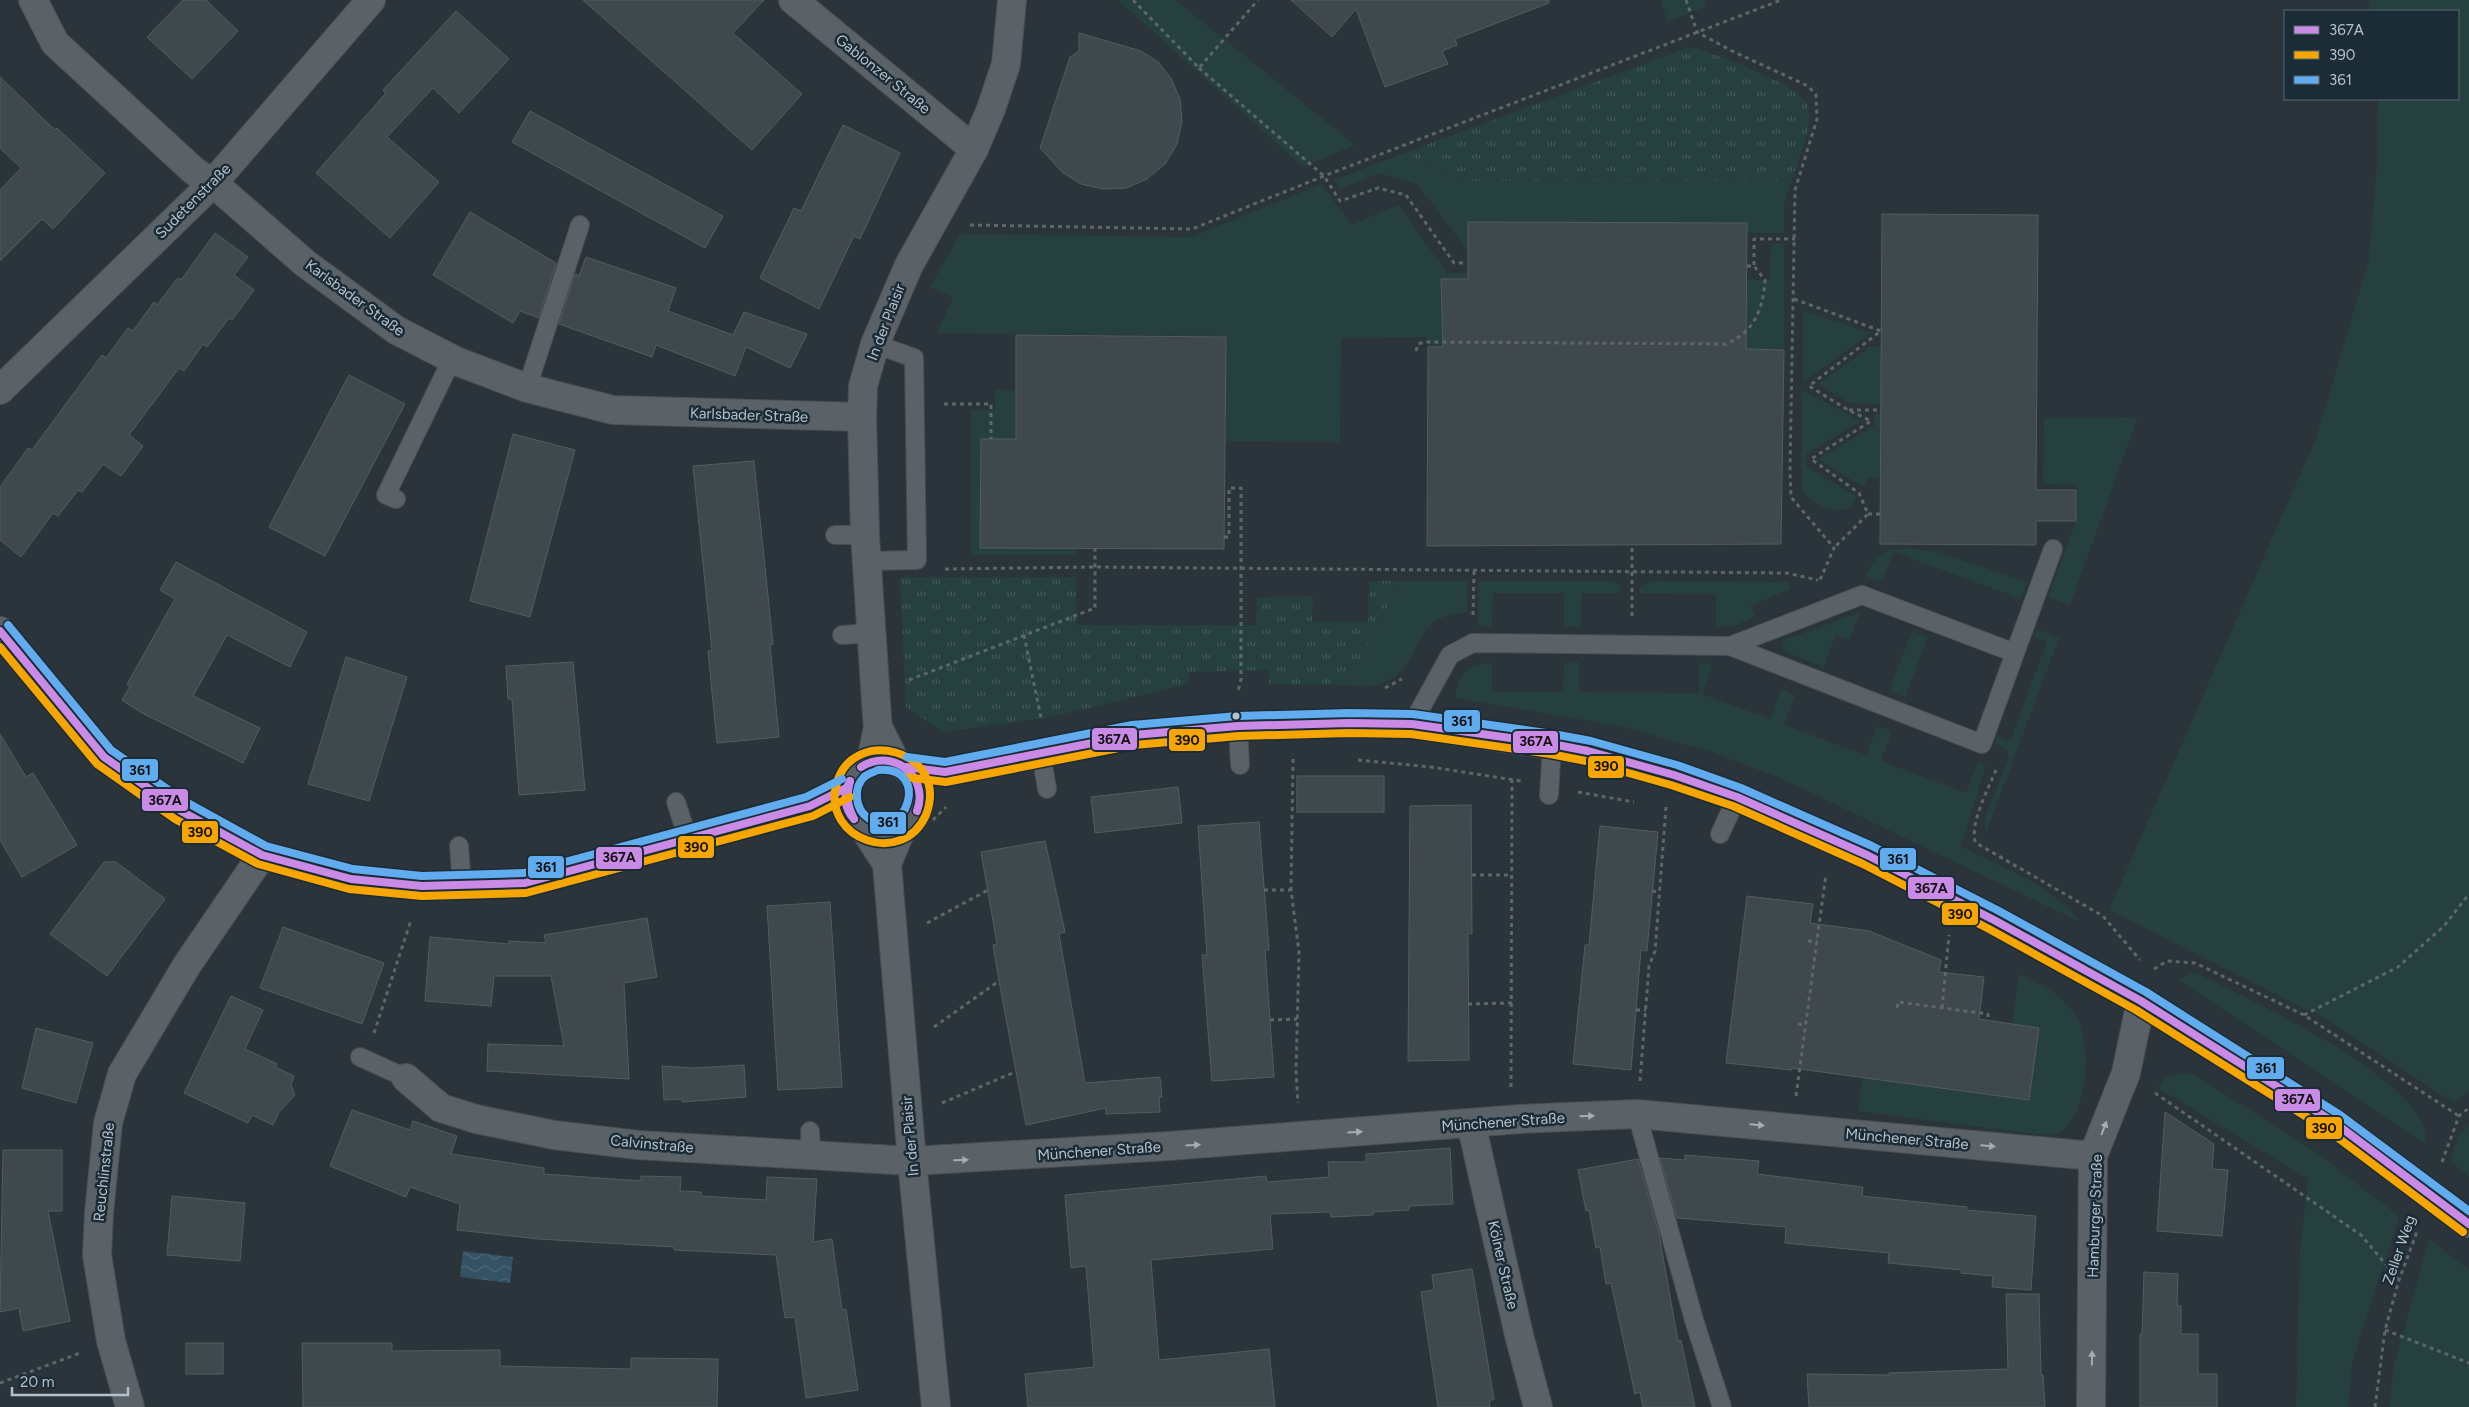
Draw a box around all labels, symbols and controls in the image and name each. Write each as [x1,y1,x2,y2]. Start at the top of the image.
legend [2284,10,2459,100]
text: 367A [2329,21,2364,39]
street label: Gablonzer Straße [832,30,934,118]
text: 390 [2329,46,2355,64]
text: 361 [2329,71,2352,89]
street label: Sudetenstraße [152,160,234,242]
street label: Karlsbader Straße [302,256,408,340]
street label: In der Plaisir [863,281,909,363]
street label: Karlsbader Straße [689,404,809,426]
line badge: 361 [1443,709,1481,733]
unlabelled marker [1231,711,1241,721]
text: 361 [1451,713,1473,730]
line badge: 367A [1091,727,1138,751]
line badge: 390 [1168,728,1206,752]
line badge: 367A [1512,730,1559,754]
text: 367A [1097,731,1131,748]
text: 390 [1175,732,1199,749]
text: 367A [1519,733,1553,750]
line badge: 390 [1587,755,1625,779]
line badge: 361 [121,758,159,782]
text: 390 [1594,758,1618,775]
text: 361 [129,762,151,779]
line badge: 367A [141,788,189,812]
text: 367A [148,792,182,809]
line badge: 361 [869,811,907,835]
text: 361 [877,814,899,831]
line badge: 390 [181,820,219,844]
text: 390 [188,824,212,841]
line badge: 390 [677,835,715,859]
text: 390 [684,839,708,856]
line badge: 367A [595,846,643,870]
line badge: 361 [1879,847,1917,871]
text: 367A [602,849,636,866]
text: 361 [1887,851,1909,868]
line badge: 361 [527,855,565,879]
text: 361 [535,859,557,876]
line badge: 367A [1907,876,1955,900]
text: 367A [1914,880,1948,897]
line badge: 390 [1941,902,1979,926]
text: 390 [1948,906,1972,923]
line badge: 361 [2246,1056,2285,1080]
text: 361 [2255,1060,2277,1077]
line badge: 367A [2274,1088,2321,1112]
text: 367A [2281,1091,2315,1108]
street label: In der Plaisir [898,1095,922,1177]
street label: Münchener Straße [1441,1109,1565,1135]
one-way arrow [1579,1112,1595,1120]
line badge: 390 [2305,1116,2343,1140]
one-way arrow [2100,1120,2108,1135]
text: 390 [2312,1120,2336,1137]
one-way arrow [1749,1121,1765,1129]
street label: Reuchlinstraße [90,1122,118,1222]
street label: Münchener Straße [1845,1125,1969,1153]
one-way arrow [1347,1127,1363,1135]
street label: Calvinstraße [610,1131,694,1157]
street label: Münchener Straße [1037,1138,1161,1164]
one-way arrow [1185,1140,1201,1148]
one-way arrow [1981,1142,1997,1150]
street label: Hamburger Straße [2084,1154,2106,1278]
one-way arrow [953,1155,969,1163]
street label: Zeller Weg [2379,1213,2419,1287]
street label: Kölner Straße [1484,1219,1522,1311]
one-way arrow [2088,1350,2096,1366]
scale bar [12,1364,129,1396]
text: 20 m [20,1373,54,1391]

